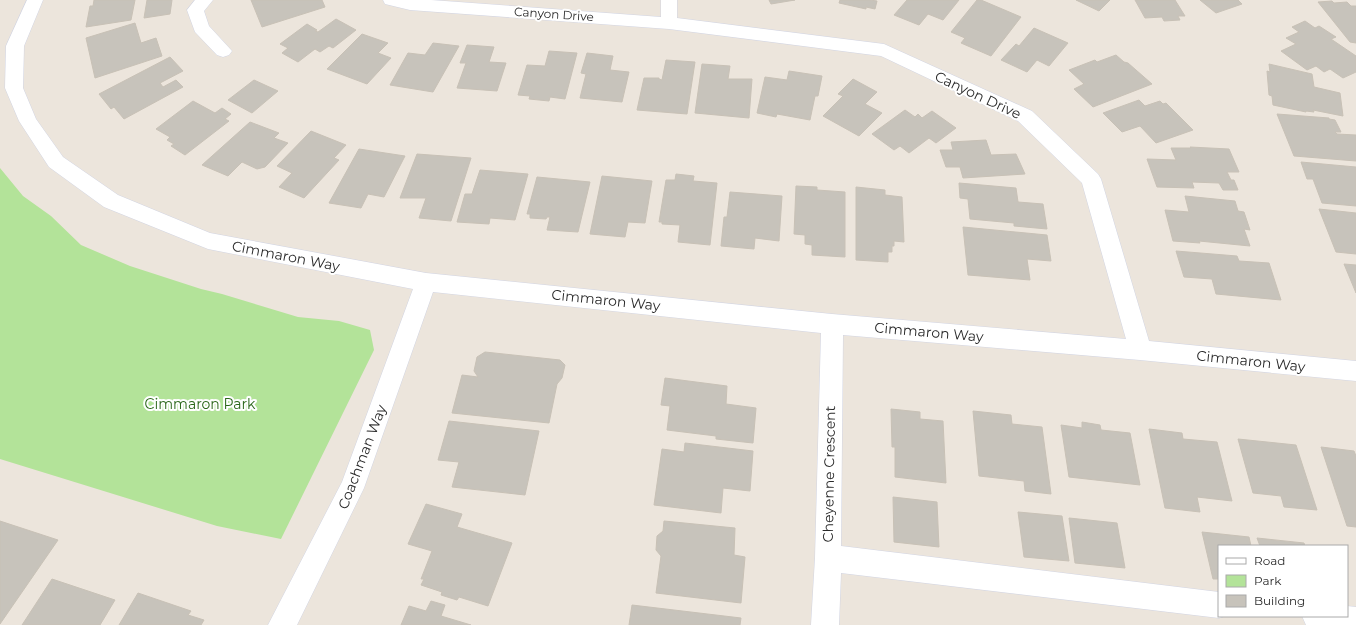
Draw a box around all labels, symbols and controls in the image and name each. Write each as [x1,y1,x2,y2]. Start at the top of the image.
street label: Canyon Drive [514,4,594,24]
street label: Canyon Drive [932,67,1024,123]
street label: Cimmaron Way [231,237,342,275]
street label: Cimmaron Way [551,285,662,315]
street label: Cimmaron Way [874,318,985,346]
street label: Cimmaron Way [1196,346,1307,376]
park label: Cimmaron Park [145,395,256,413]
street label: Coachman Way [334,402,390,512]
street label: Cheyenne Crescent [819,405,839,542]
legend [1218,545,1348,617]
text: Road [1254,553,1285,568]
text: Park [1254,573,1282,588]
text: Building [1254,593,1305,608]

